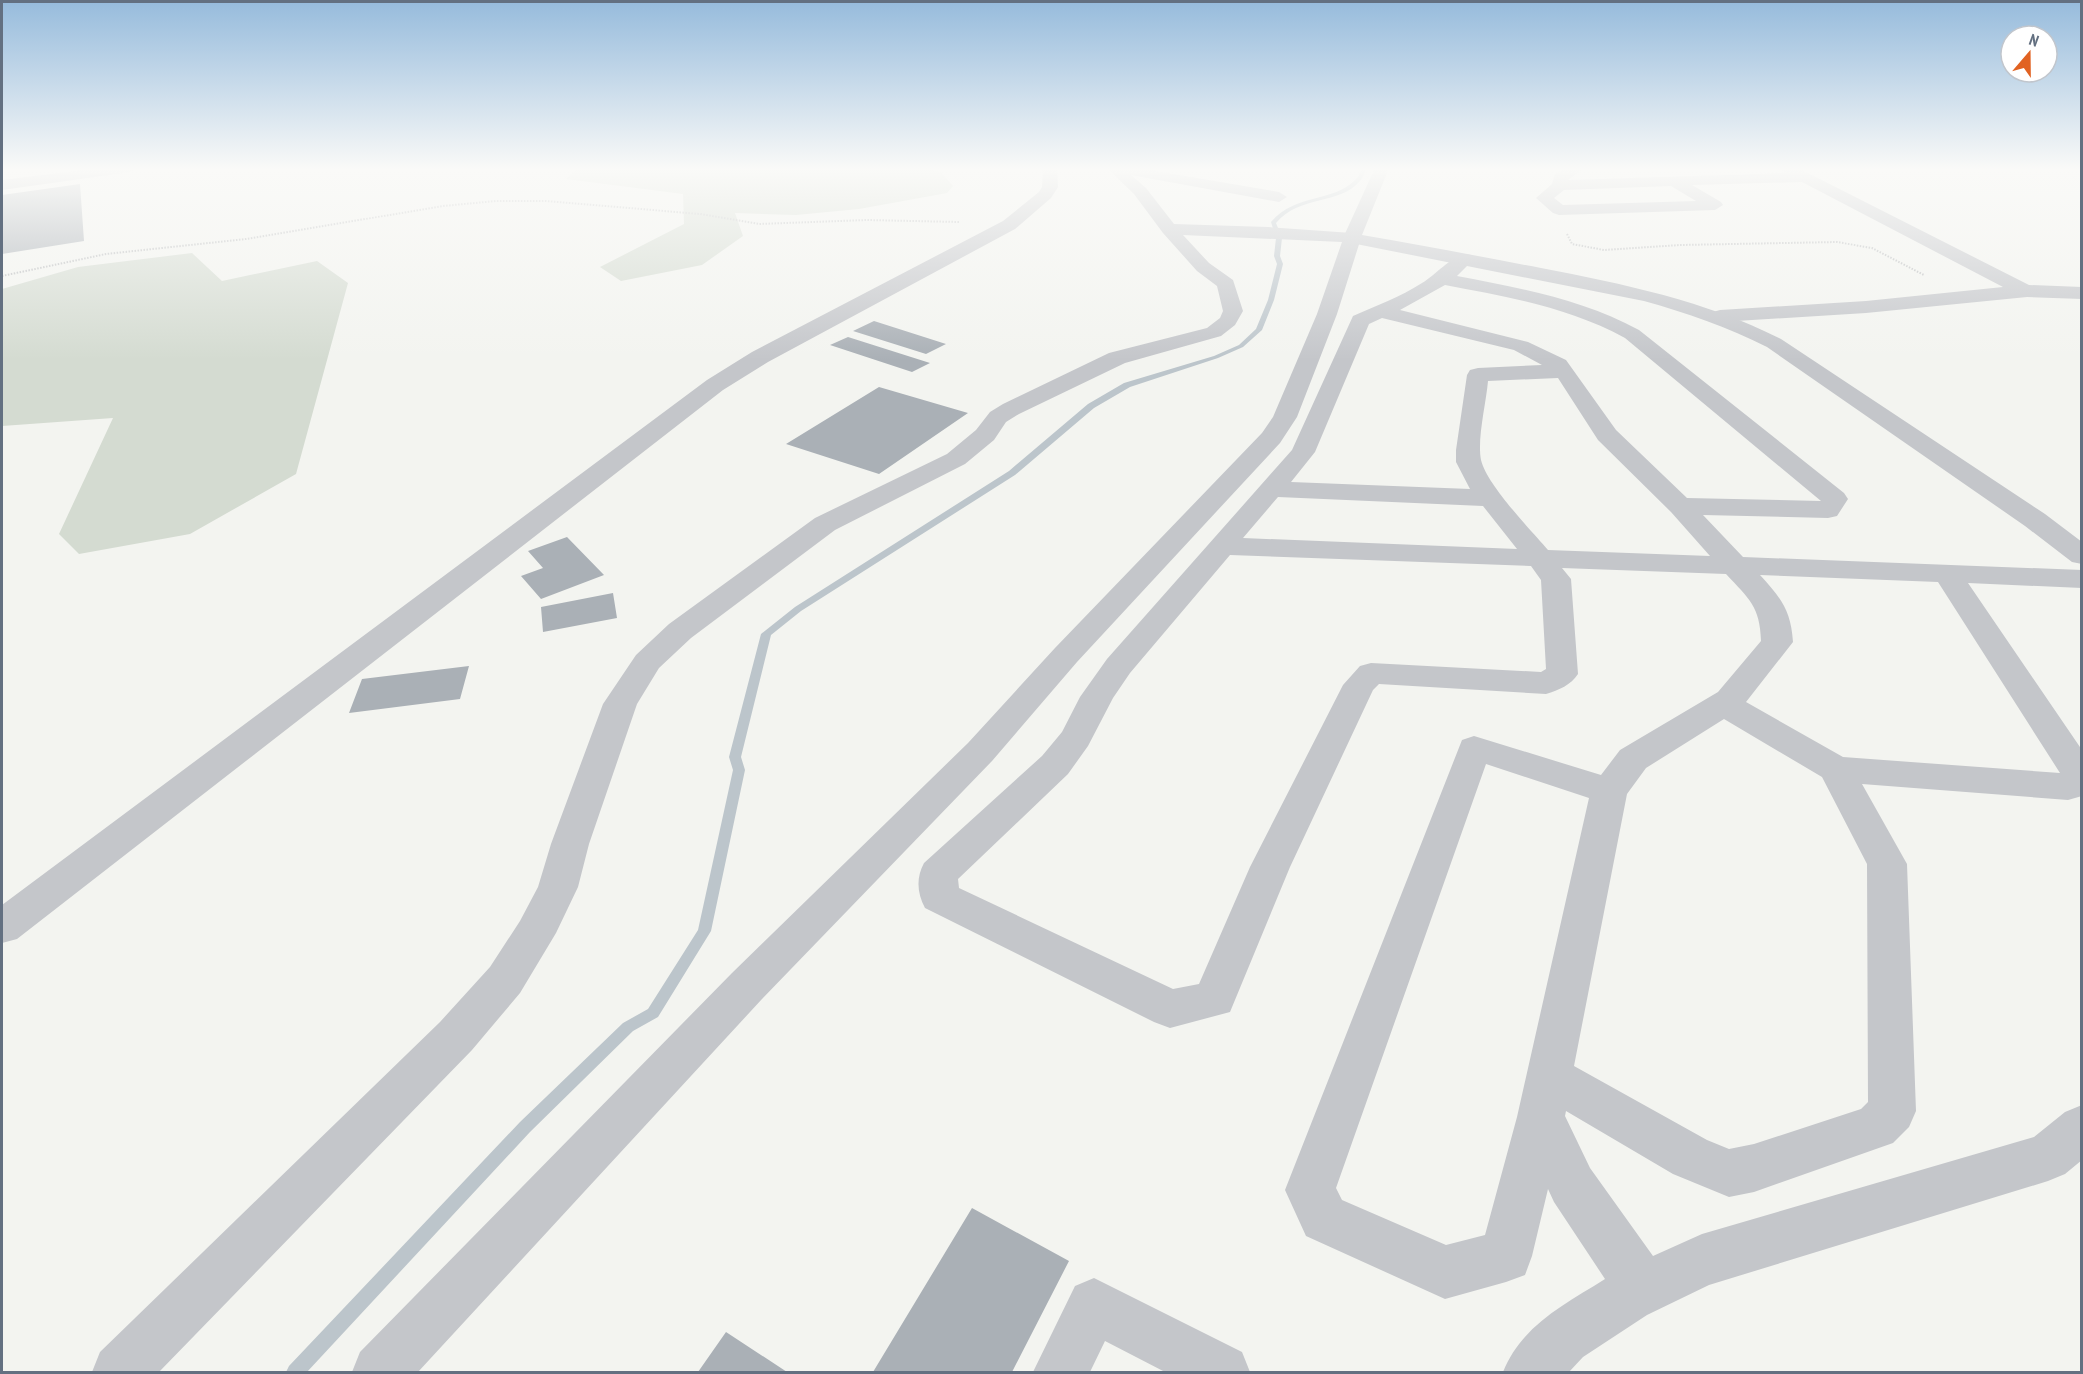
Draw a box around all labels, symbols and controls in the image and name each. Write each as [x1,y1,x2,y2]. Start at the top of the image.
north arrow [1999,24,2059,84]
text: N [2027,29,2042,51]

